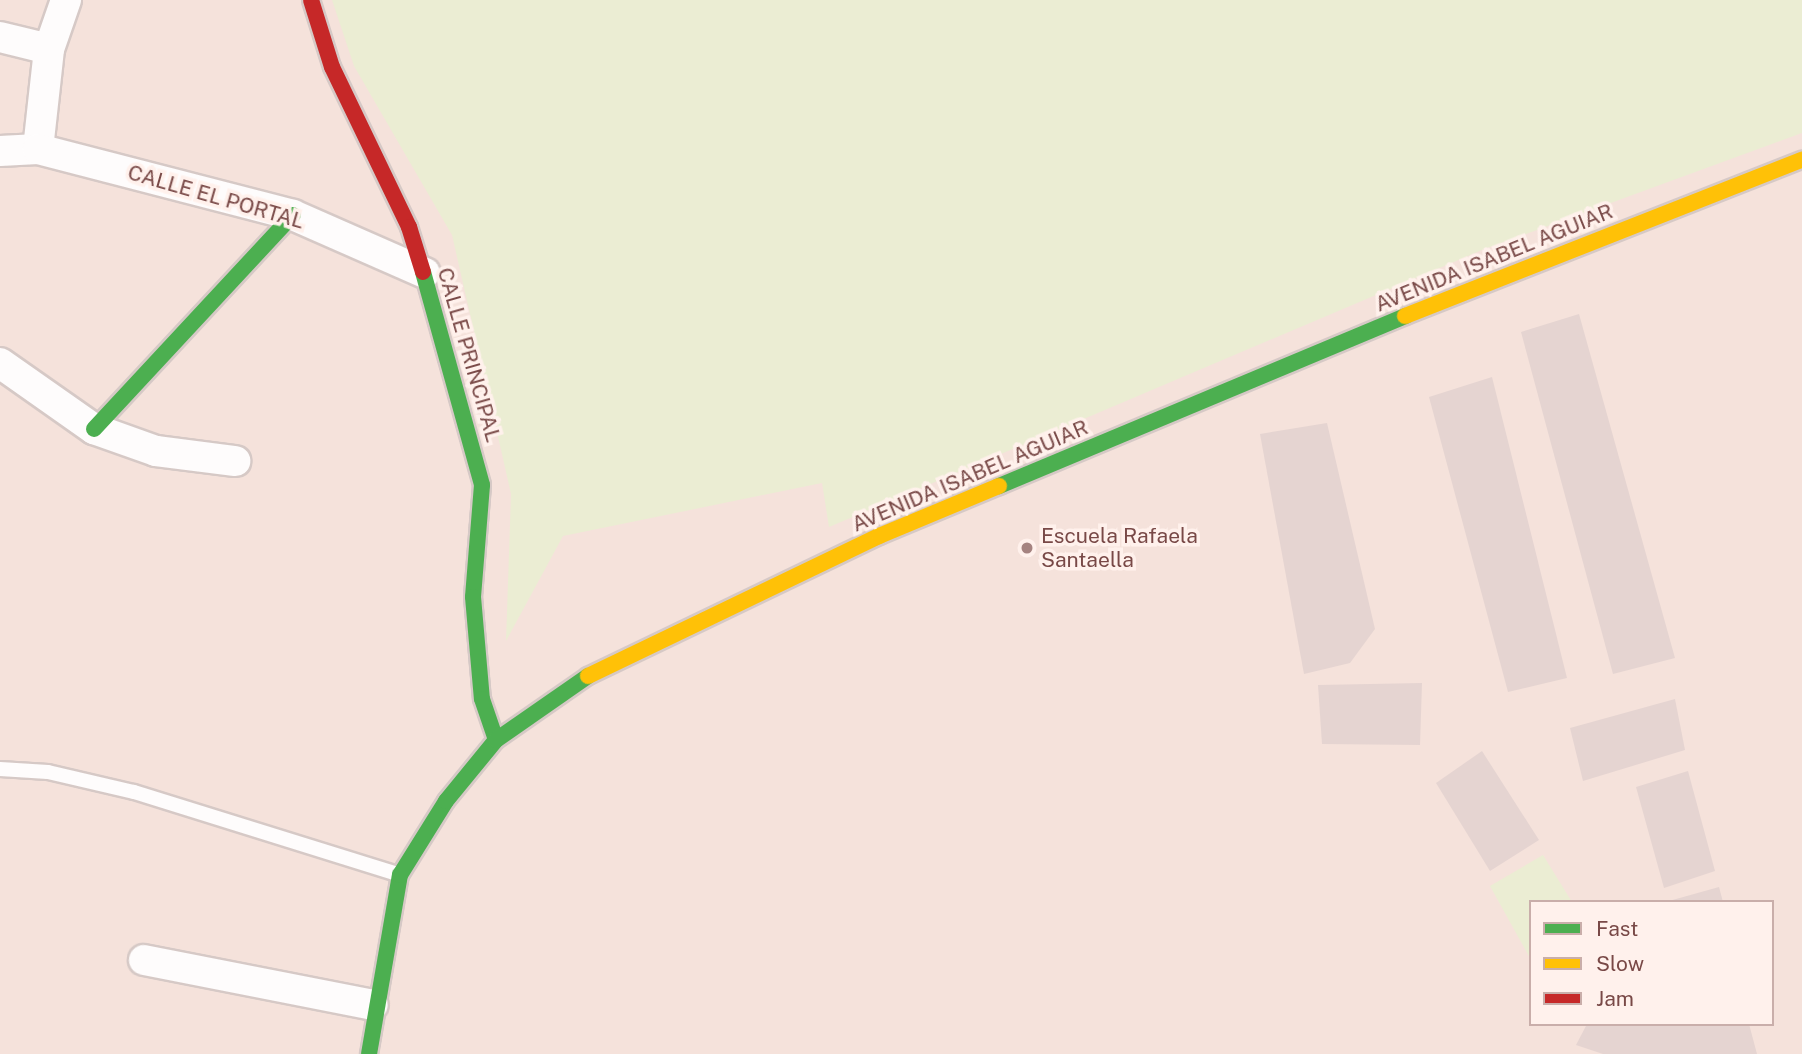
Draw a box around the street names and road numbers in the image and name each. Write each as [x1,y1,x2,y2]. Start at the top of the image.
street label: CALLE EL PORTAL [125,160,307,234]
street label: AVENIDA ISABEL AGUIAR [1371,199,1617,317]
street label: CALLE PRINCIPAL [432,265,506,445]
street label: AVENIDA ISABEL AGUIAR [848,415,1092,537]

